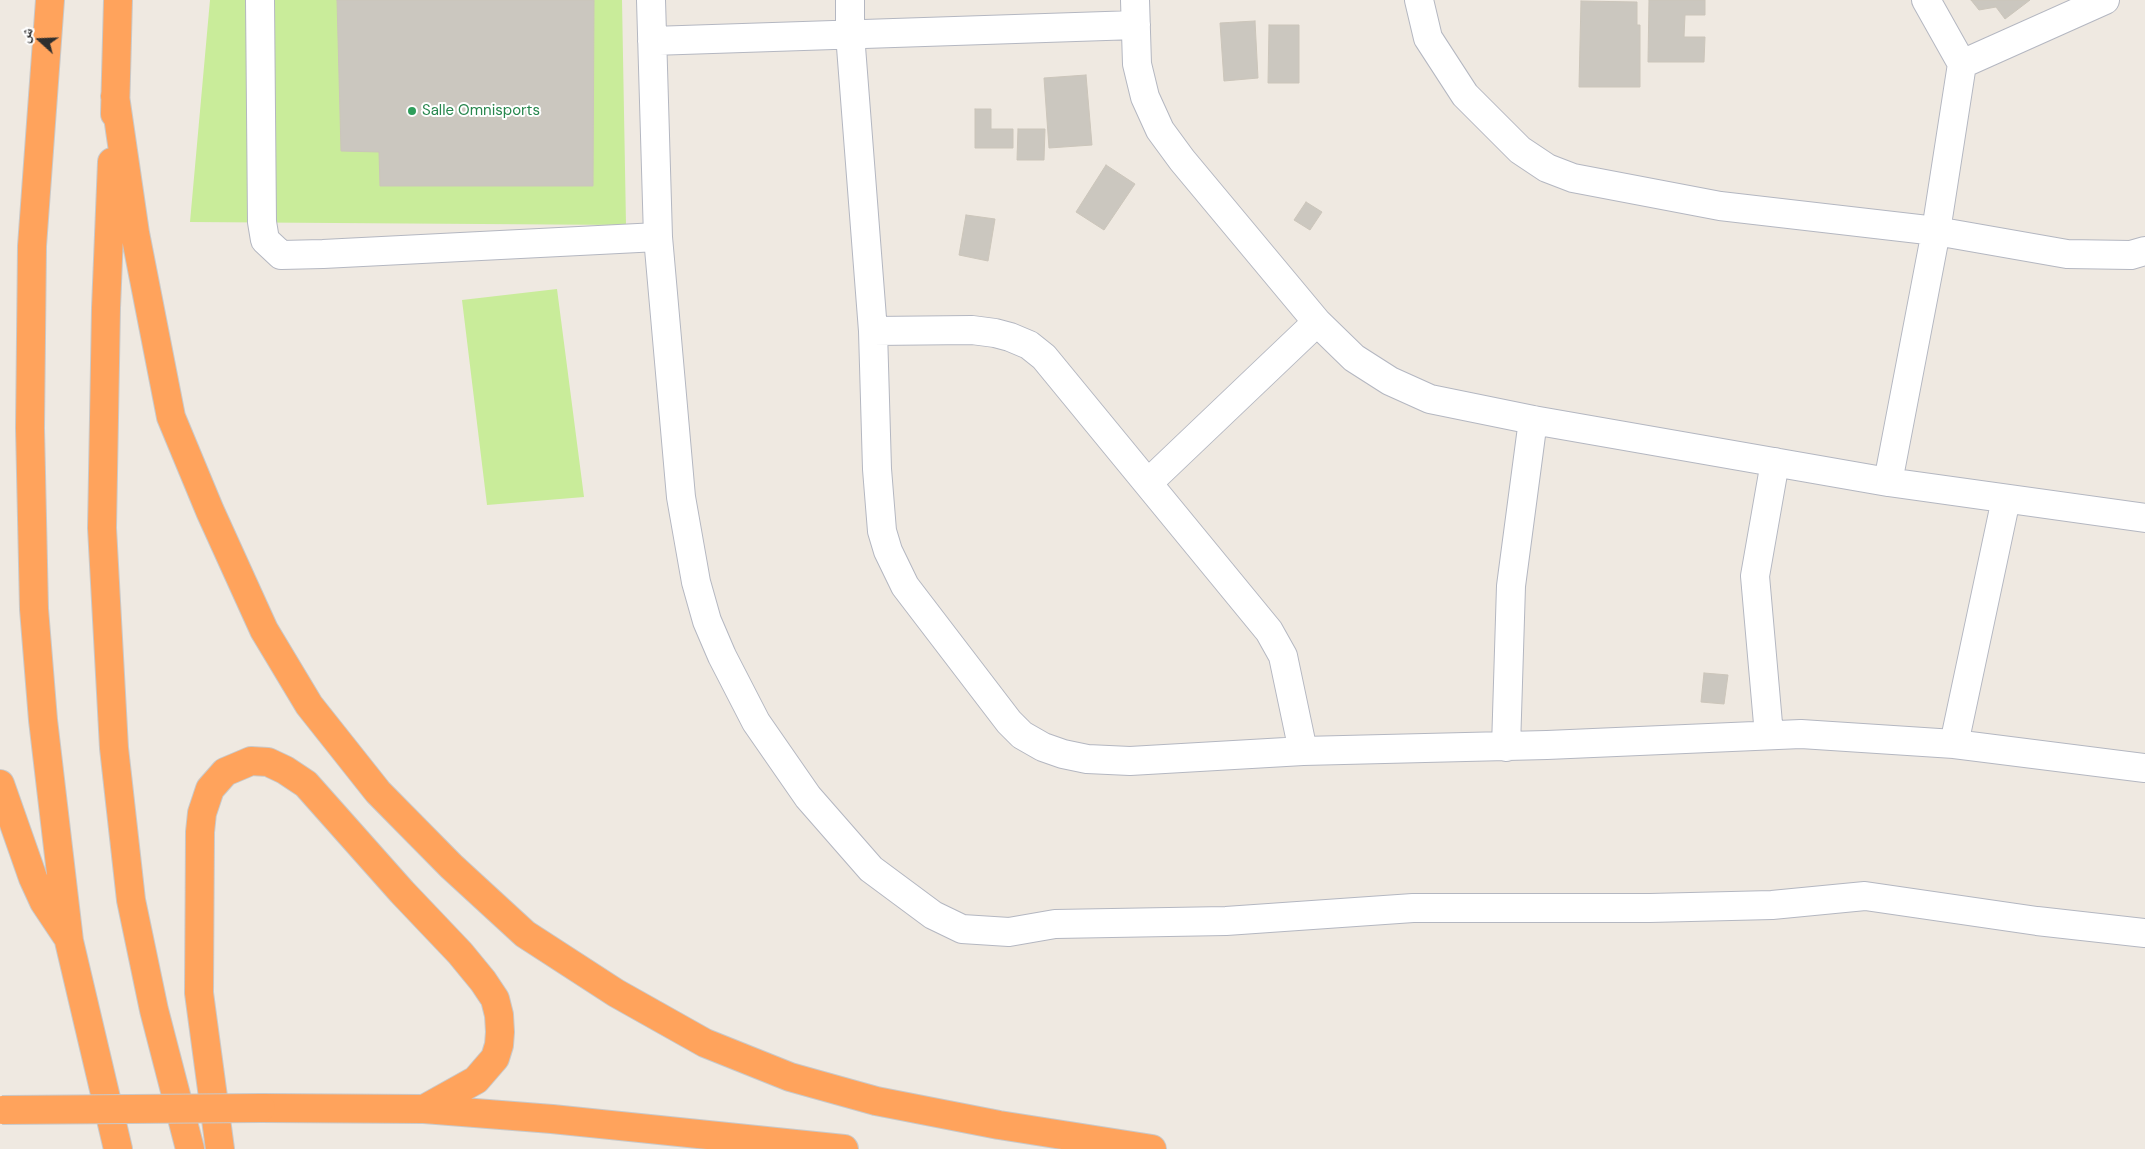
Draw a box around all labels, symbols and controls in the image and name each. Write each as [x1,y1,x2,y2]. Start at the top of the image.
north arrow [15,15,65,65]
text: ش [15,25,37,45]
place label: Salle Omnisports [422,102,540,120]
marker: Salle Omnisports [406,105,418,117]

